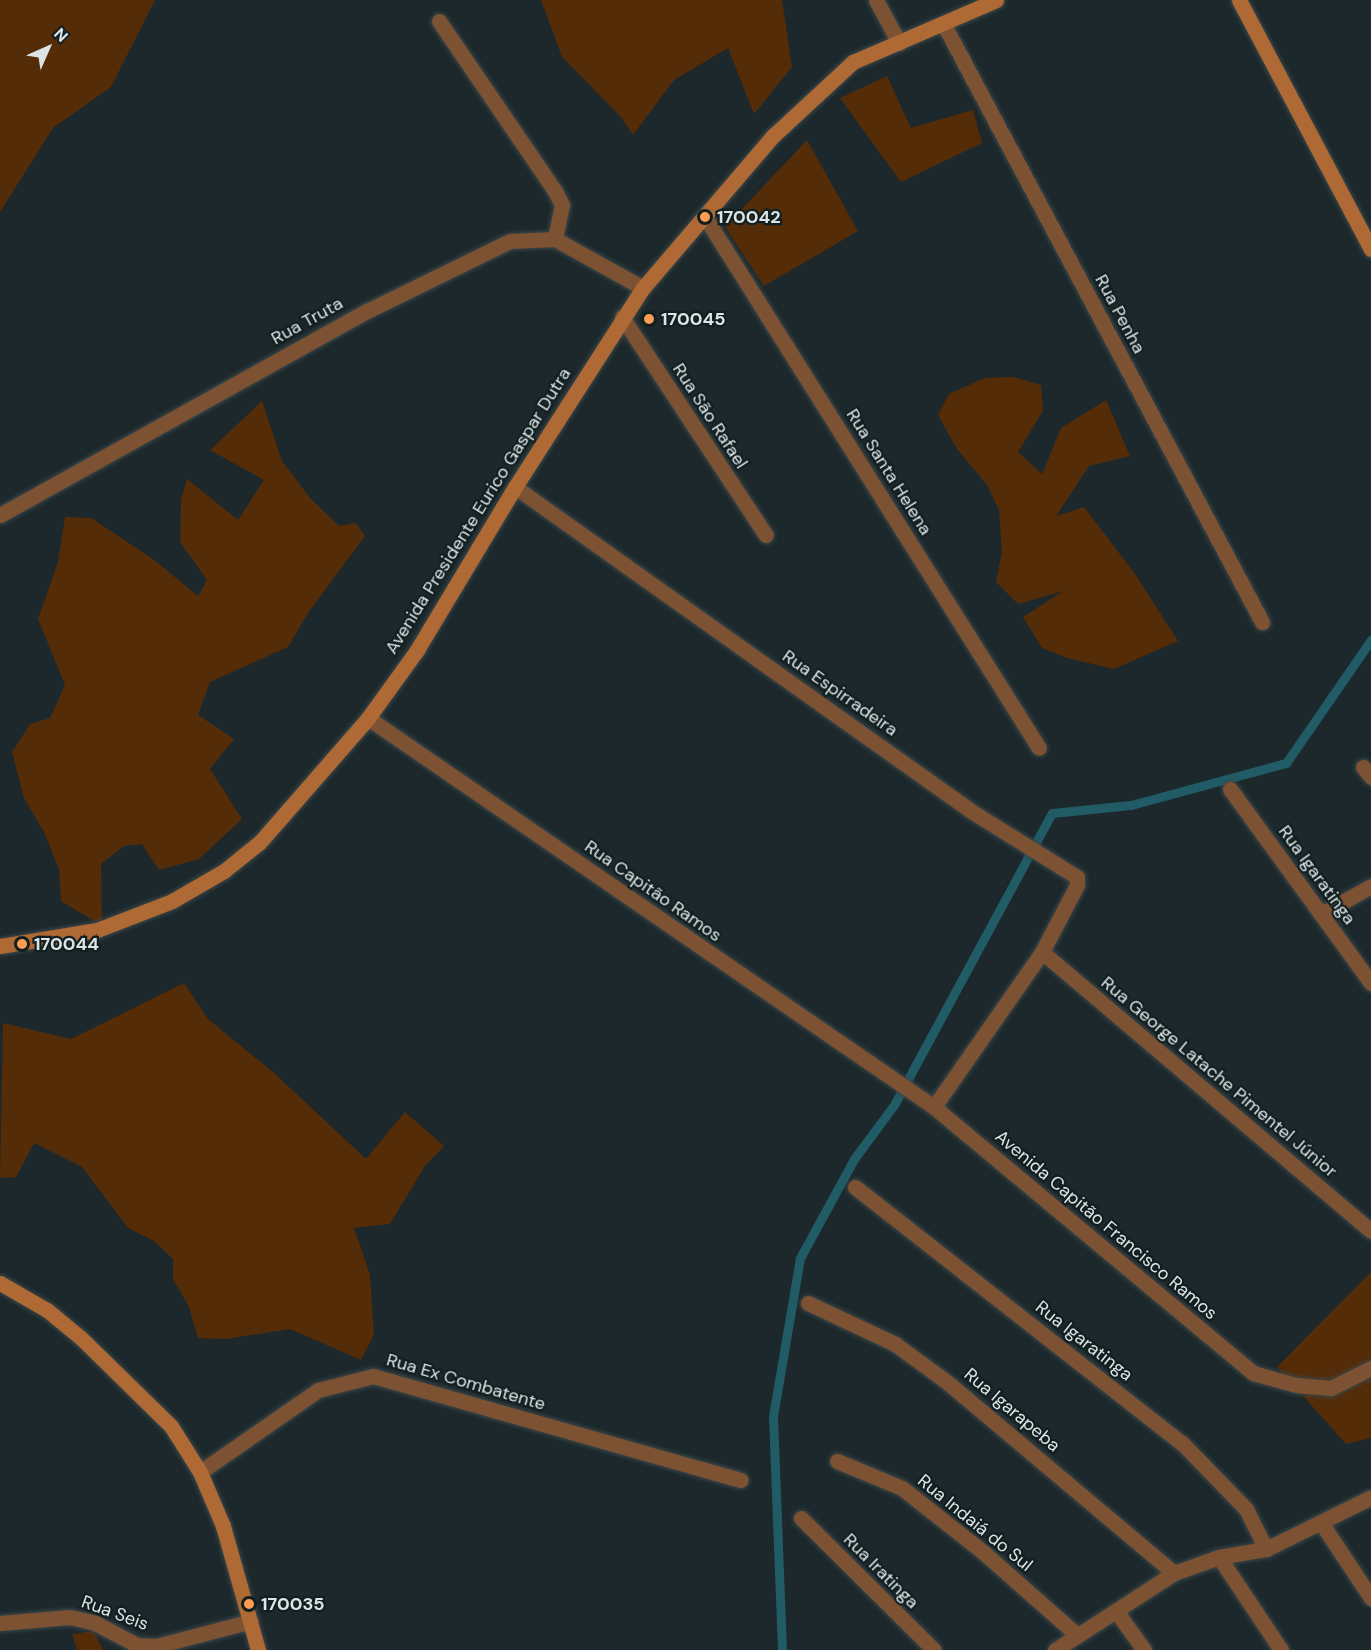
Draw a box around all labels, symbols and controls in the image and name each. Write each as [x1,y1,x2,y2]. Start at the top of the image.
north arrow [18,18,78,78]
text: N [50,23,73,46]
place label: 170042 [717,206,781,228]
marker: 170042 [698,210,712,224]
street label: Rua Penha [1090,271,1150,357]
street label: Rua Truta [267,293,347,349]
place label: 170045 [661,308,725,330]
marker: 170045 [642,312,656,326]
street label: Rua São Rafael [668,359,752,473]
street label: Avenida Presidente Eurico Gaspar Dutra [381,364,575,658]
street label: Rua Santa Helena [842,405,936,539]
street label: Rua Espirradeira [778,645,902,741]
street label: Rua Igaratinga [1274,821,1360,929]
street label: Rua Capitão Ramos [580,836,726,946]
place label: 170044 [34,933,99,955]
marker: 170044 [15,937,29,951]
street label: Rua George Latache Pimentel Júnior [1097,972,1341,1182]
street label: Avenida Capitão Francisco Ramos [991,1126,1221,1324]
street label: Rua Igaratinga [1031,1296,1137,1386]
street label: Rua Ex Combatente [384,1349,548,1415]
street label: Rua Igarapeba [960,1364,1064,1456]
street label: Rua Indaiá do Sul [913,1470,1037,1576]
street label: Rua Iratinga [839,1529,923,1613]
street label: Rua Seis [79,1591,151,1635]
place label: 170035 [261,1593,325,1615]
marker: 170035 [242,1597,256,1611]

